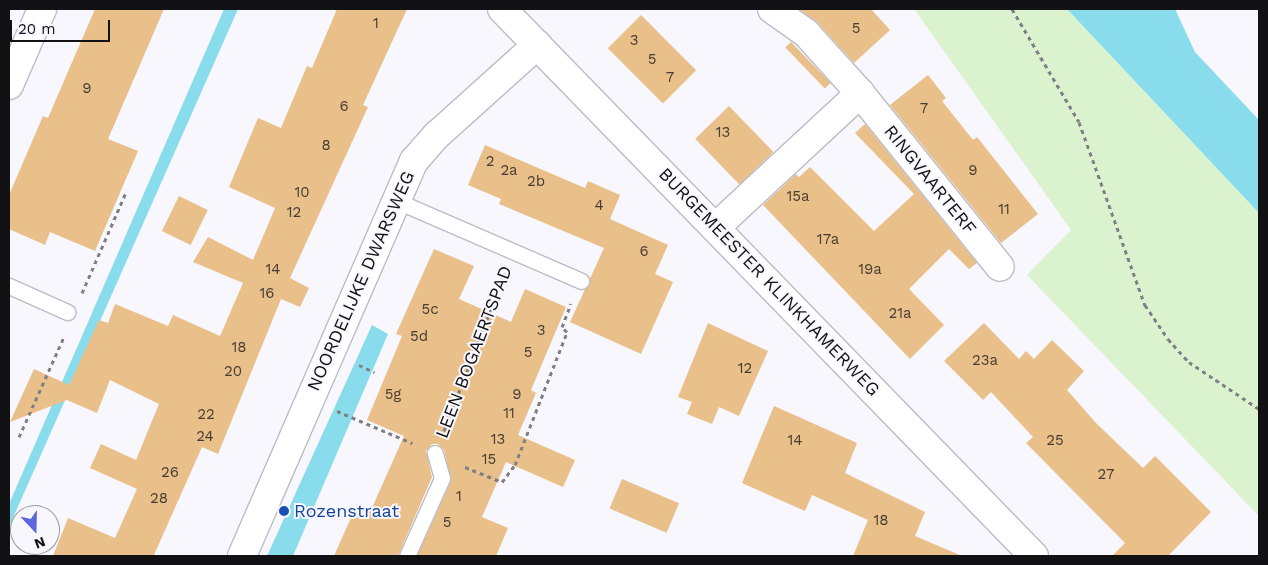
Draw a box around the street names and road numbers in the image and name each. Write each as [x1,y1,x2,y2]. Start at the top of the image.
street label: RINGVAARTERF [879,121,981,239]
street label: BURGEMEESTER KLINKHAMERWEG [654,163,884,401]
street label: NOORDELIJKE DWARSWEG [303,168,419,394]
street label: LEEN BOGAERTSPAD [431,263,517,441]

